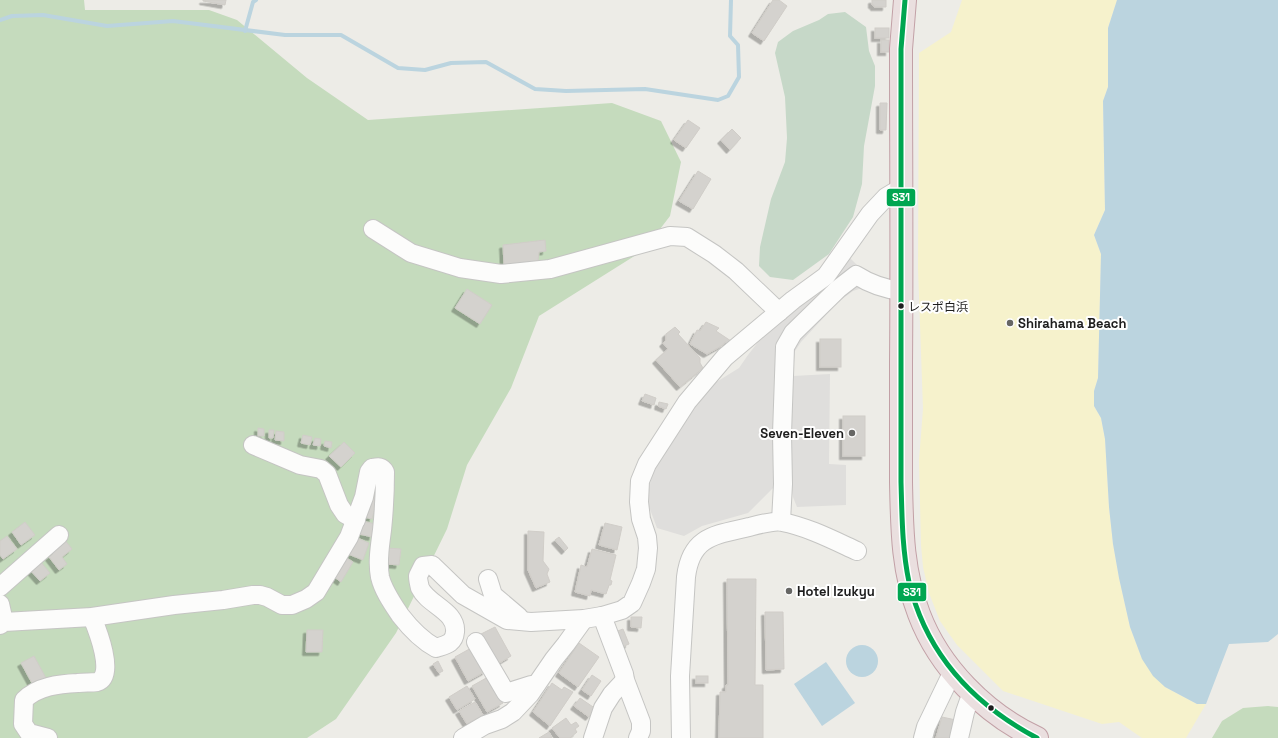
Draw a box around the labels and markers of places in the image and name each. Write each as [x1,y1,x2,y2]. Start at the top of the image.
place label: レスポ白浜 [908,299,968,315]
marker: レスポ白浜 [896,301,906,311]
place label: Shirahama Beach [1018,315,1126,332]
marker: Shirahama Beach [1005,318,1015,328]
place label: Seven-Eleven [760,425,844,442]
marker: Seven-Eleven [847,428,857,438]
place label: Hotel Izukyu [797,583,875,600]
marker: Hotel Izukyu [784,586,794,596]
unlabelled marker [986,703,996,713]

